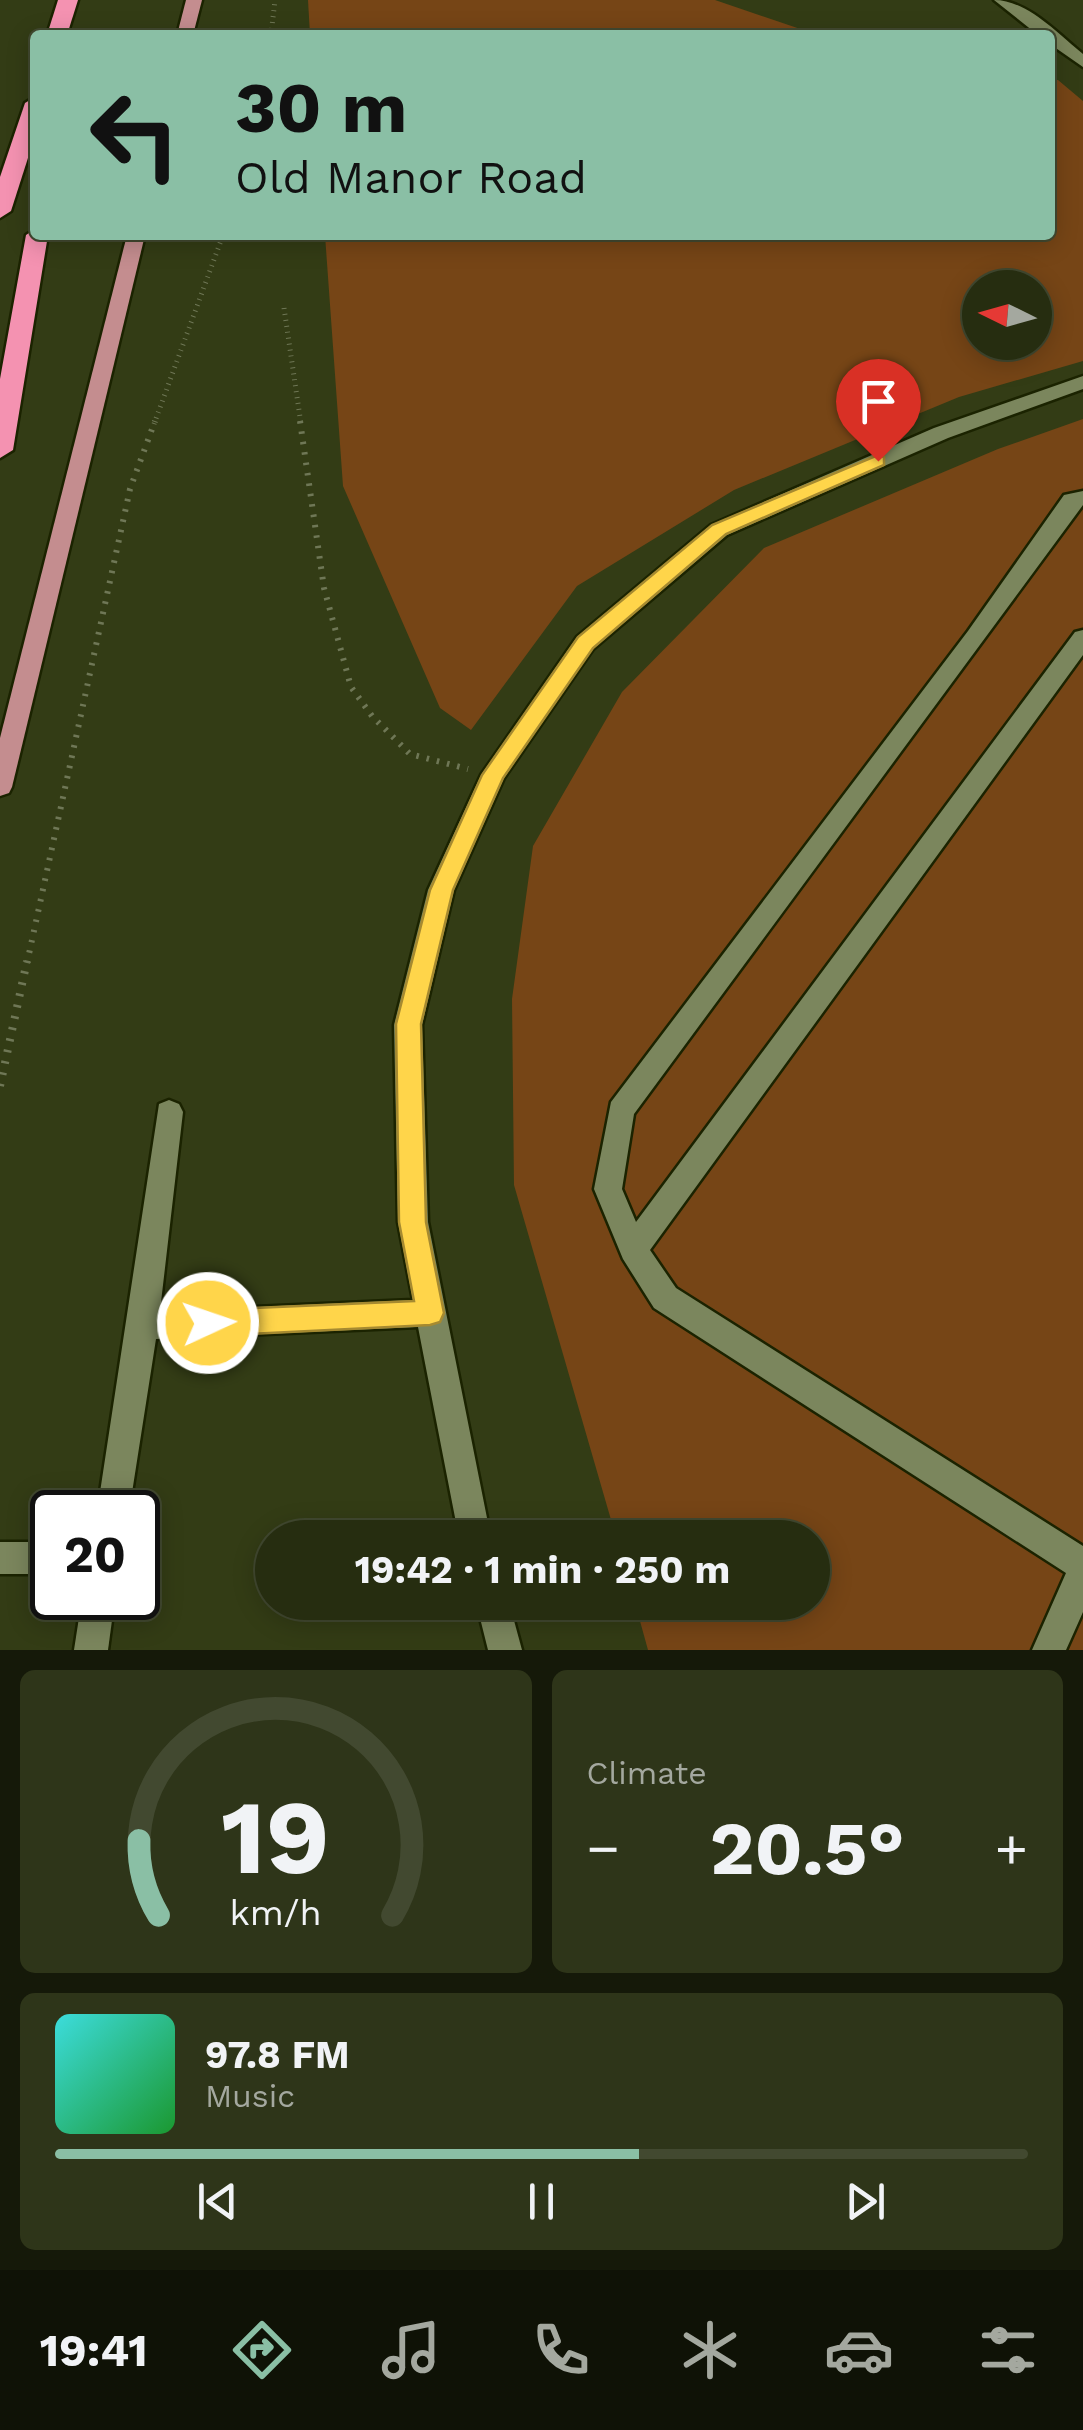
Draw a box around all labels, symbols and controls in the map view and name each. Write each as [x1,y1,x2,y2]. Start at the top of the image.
text: 30 m [235,67,407,149]
icon: left [70,70,200,200]
text: Old Manor Road [235,151,587,204]
north arrow [962,270,1052,360]
map controls [962,270,1052,360]
pin [836,359,921,462]
icon: arrive [851,374,906,429]
position arrow [156,1271,260,1375]
speed limit sign: 20 [30,1490,160,1620]
text: 19:42 · 1 min · 250 m [355,1548,730,1592]
text: Climate [587,1754,707,1792]
text: 19 [221,1776,330,1898]
text: 20.5° [710,1804,905,1892]
text: − [587,1816,620,1880]
text: + [995,1816,1028,1880]
text: km/h [230,1892,322,1934]
text: 97.8 FM [205,2033,350,2077]
text: Music [205,2077,295,2115]
icon: previous [190,2174,245,2229]
icon: pause [514,2174,569,2229]
icon: next [838,2174,893,2229]
icon: directions [227,2315,297,2385]
icon: music [376,2315,446,2385]
icon: phone [526,2315,596,2385]
icon: climate [675,2315,745,2385]
icon: car [824,2315,894,2385]
icon: filters [973,2315,1043,2385]
text: 19:41 [40,2324,148,2377]

